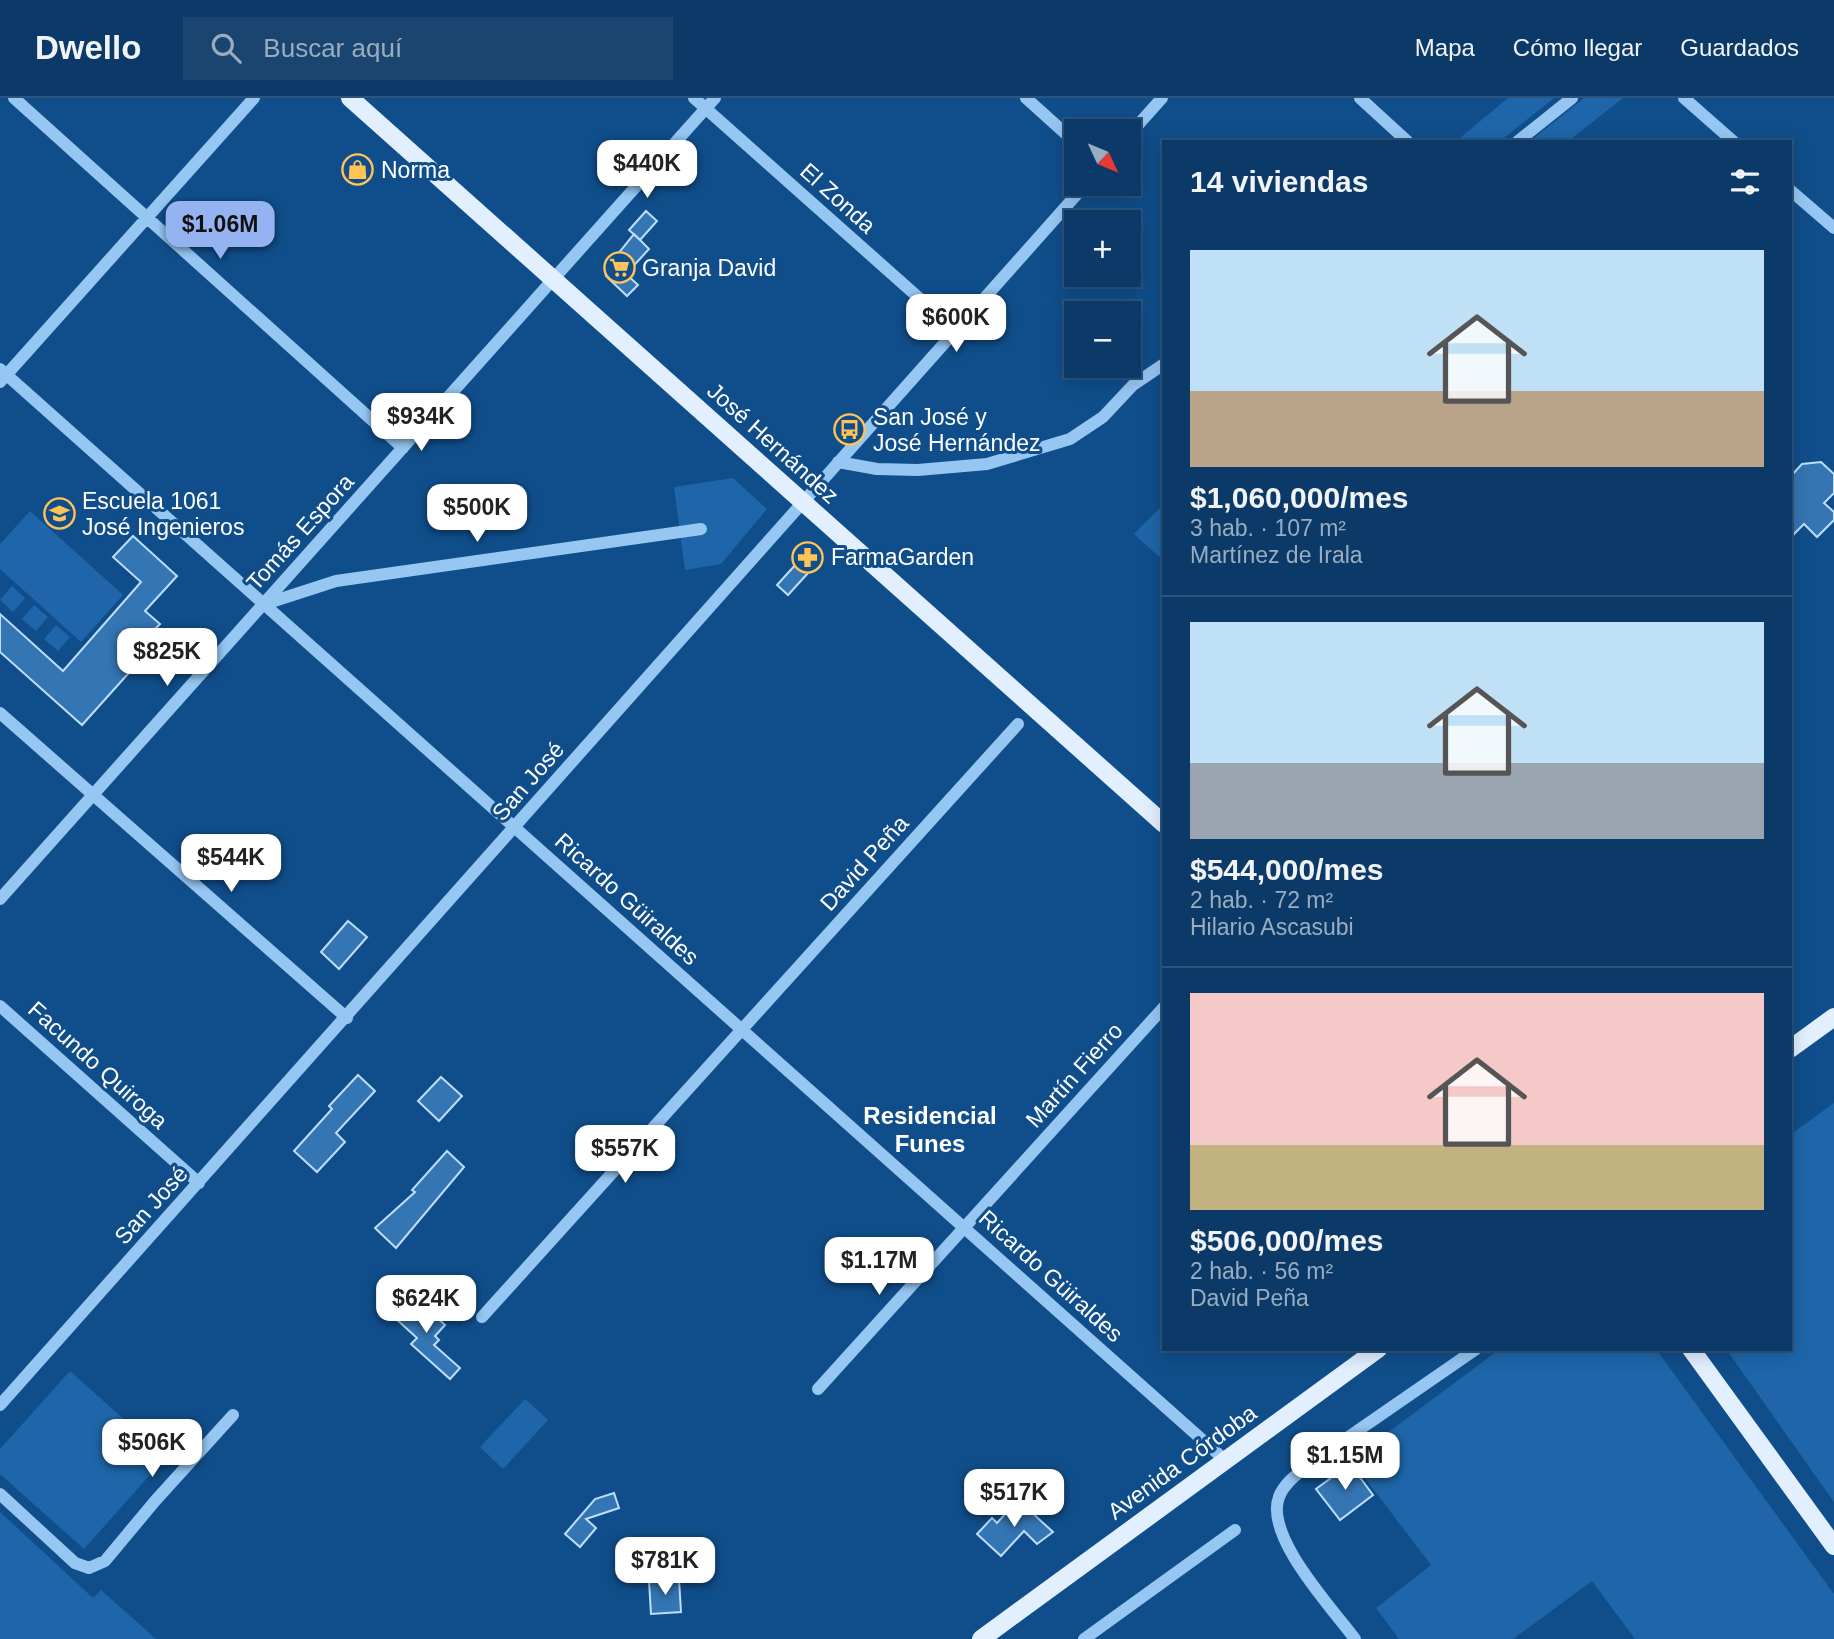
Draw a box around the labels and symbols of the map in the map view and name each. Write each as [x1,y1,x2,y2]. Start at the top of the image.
north arrow [1064,119,1141,196]
pin: $440K [598,140,696,200]
shop icon: Norma [341,153,375,187]
place label: Norma [381,157,450,183]
street label: El Zonda [795,158,881,239]
pin: $1.06M [163,202,277,261]
supermarket icon: Granja David [602,251,636,285]
place label: Granja David [642,255,776,281]
pin: $600K [907,294,1005,354]
street label: José Hernández [702,377,844,509]
pin: $934K [372,394,470,453]
place label: San José y José Hernández [873,404,1041,456]
bus stop icon: San José y José Hernández [833,413,867,447]
street label: Tomás Espora [241,469,359,595]
pin: $500K [428,484,526,544]
place label: Escuela 1061 José Ingenieros [82,488,244,540]
school or university icon: Escuela 1061 José Ingenieros [42,497,76,531]
pharmacy icon: FarmaGarden [791,540,825,574]
place label: FarmaGarden [831,544,974,570]
pin: $825K [118,628,216,688]
street label: San José [487,736,569,826]
street label: David Peña [815,810,914,916]
street label: Ricardo Güiraldes [550,828,704,970]
pin: $544K [182,834,280,894]
street label: Facundo Quiroga [23,996,173,1134]
street label: Martín Fierro [1020,1017,1128,1133]
district label: Residencial Funes [863,1102,997,1157]
pin: $557K [576,1126,674,1185]
street label: San José [109,1161,193,1249]
street label: Ricardo Güiraldes [974,1205,1128,1347]
pin: $1.17M [822,1238,936,1297]
pin: $624K [377,1276,475,1335]
street label: Avenida Córdoba [1103,1399,1262,1525]
pin: $506K [103,1420,201,1479]
pin: $1.15M [1288,1432,1402,1492]
pin: $517K [965,1470,1063,1529]
pin: $781K [616,1538,714,1597]

